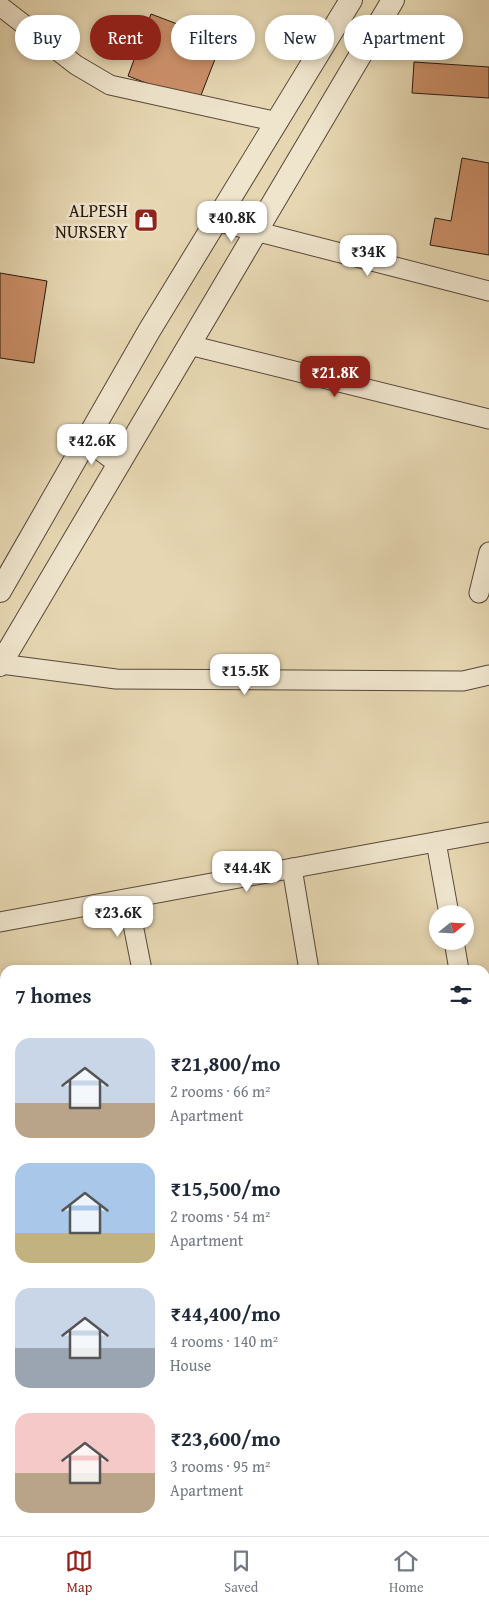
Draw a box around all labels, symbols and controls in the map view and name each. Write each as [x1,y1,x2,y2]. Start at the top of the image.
chip: Buy [15,15,80,60]
chip: Rent [90,15,161,60]
chip: Filters [171,15,255,60]
chip: New [265,15,334,60]
chip: Apartment [344,15,463,60]
place label: ALPESH NURSERY [55,197,128,245]
pin: ₹40.8K [191,200,273,243]
text: ₹40.8K [208,205,256,229]
shop icon: ALPESH NURSERY [133,207,159,233]
pin: ₹34K [338,234,398,277]
text: ₹34K [351,239,385,263]
pin: ₹21.8K [294,356,376,398]
text: ₹21.8K [311,360,359,384]
pin: ₹42.6K [51,424,133,466]
text: ₹42.6K [68,428,116,452]
pin: ₹15.5K [204,654,286,696]
text: ₹15.5K [221,658,269,682]
pin: ₹44.4K [206,850,288,893]
text: ₹44.4K [223,855,271,879]
pin: ₹23.6K [77,896,159,938]
text: ₹23.6K [94,900,142,924]
north arrow [429,905,474,950]
map controls [429,905,474,950]
text: 7 homes [15,980,91,1011]
icon: filters [447,981,475,1009]
text: ₹21,800/mo [170,1048,280,1079]
icon: home [55,1058,115,1118]
text: 2 rooms · 66 m² [170,1079,270,1103]
text: Apartment [170,1103,243,1127]
text: ₹15,500/mo [170,1173,280,1204]
icon: home [55,1183,115,1243]
text: 2 rooms · 54 m² [170,1204,270,1228]
text: Apartment [170,1228,243,1252]
text: ₹44,400/mo [170,1298,280,1329]
icon: home [55,1308,115,1368]
text: 4 rooms · 140 m² [170,1329,278,1353]
text: House [170,1353,211,1377]
text: ₹23,600/mo [170,1423,280,1454]
icon: home [55,1433,115,1493]
text: 3 rooms · 95 m² [170,1454,270,1478]
text: Apartment [170,1478,243,1502]
tab: Map [65,1547,93,1597]
tab: Saved [224,1547,258,1597]
tab: Home [389,1547,424,1597]

